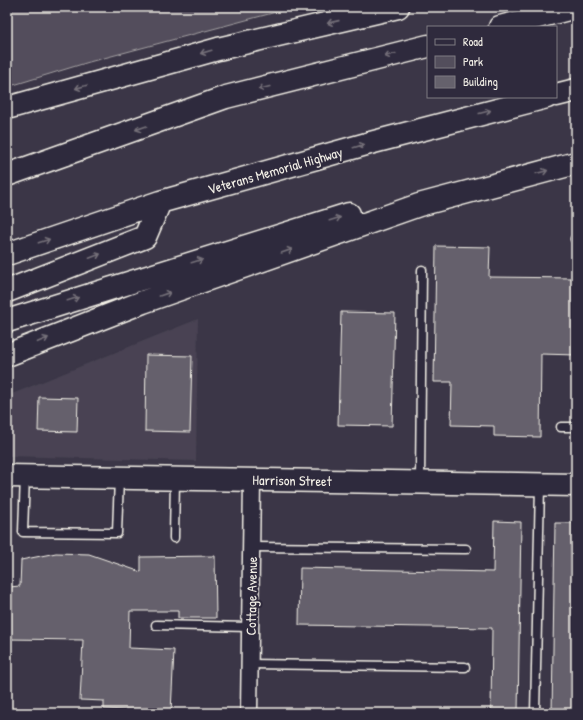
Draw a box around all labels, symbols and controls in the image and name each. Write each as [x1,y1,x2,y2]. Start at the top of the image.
one-way arrow [326,19,339,27]
legend [427,26,557,98]
text: Road [463,33,483,50]
one-way arrow [200,49,213,57]
one-way arrow [384,52,397,59]
text: Park [463,53,483,70]
text: Building [463,73,498,90]
one-way arrow [75,84,88,91]
one-way arrow [258,84,271,92]
one-way arrow [478,108,491,115]
one-way arrow [135,124,147,132]
street label: Veterans Memorial Highway [205,142,345,199]
one-way arrow [353,142,366,149]
one-way arrow [535,168,548,175]
one-way arrow [328,215,341,222]
one-way arrow [37,237,50,244]
one-way arrow [281,247,294,254]
one-way arrow [89,252,101,260]
one-way arrow [191,257,204,264]
one-way arrow [158,290,170,298]
one-way arrow [66,295,79,302]
one-way arrow [36,335,48,343]
street label: Harrison Street [252,470,332,490]
street label: Cottage Avenue [241,556,262,636]

